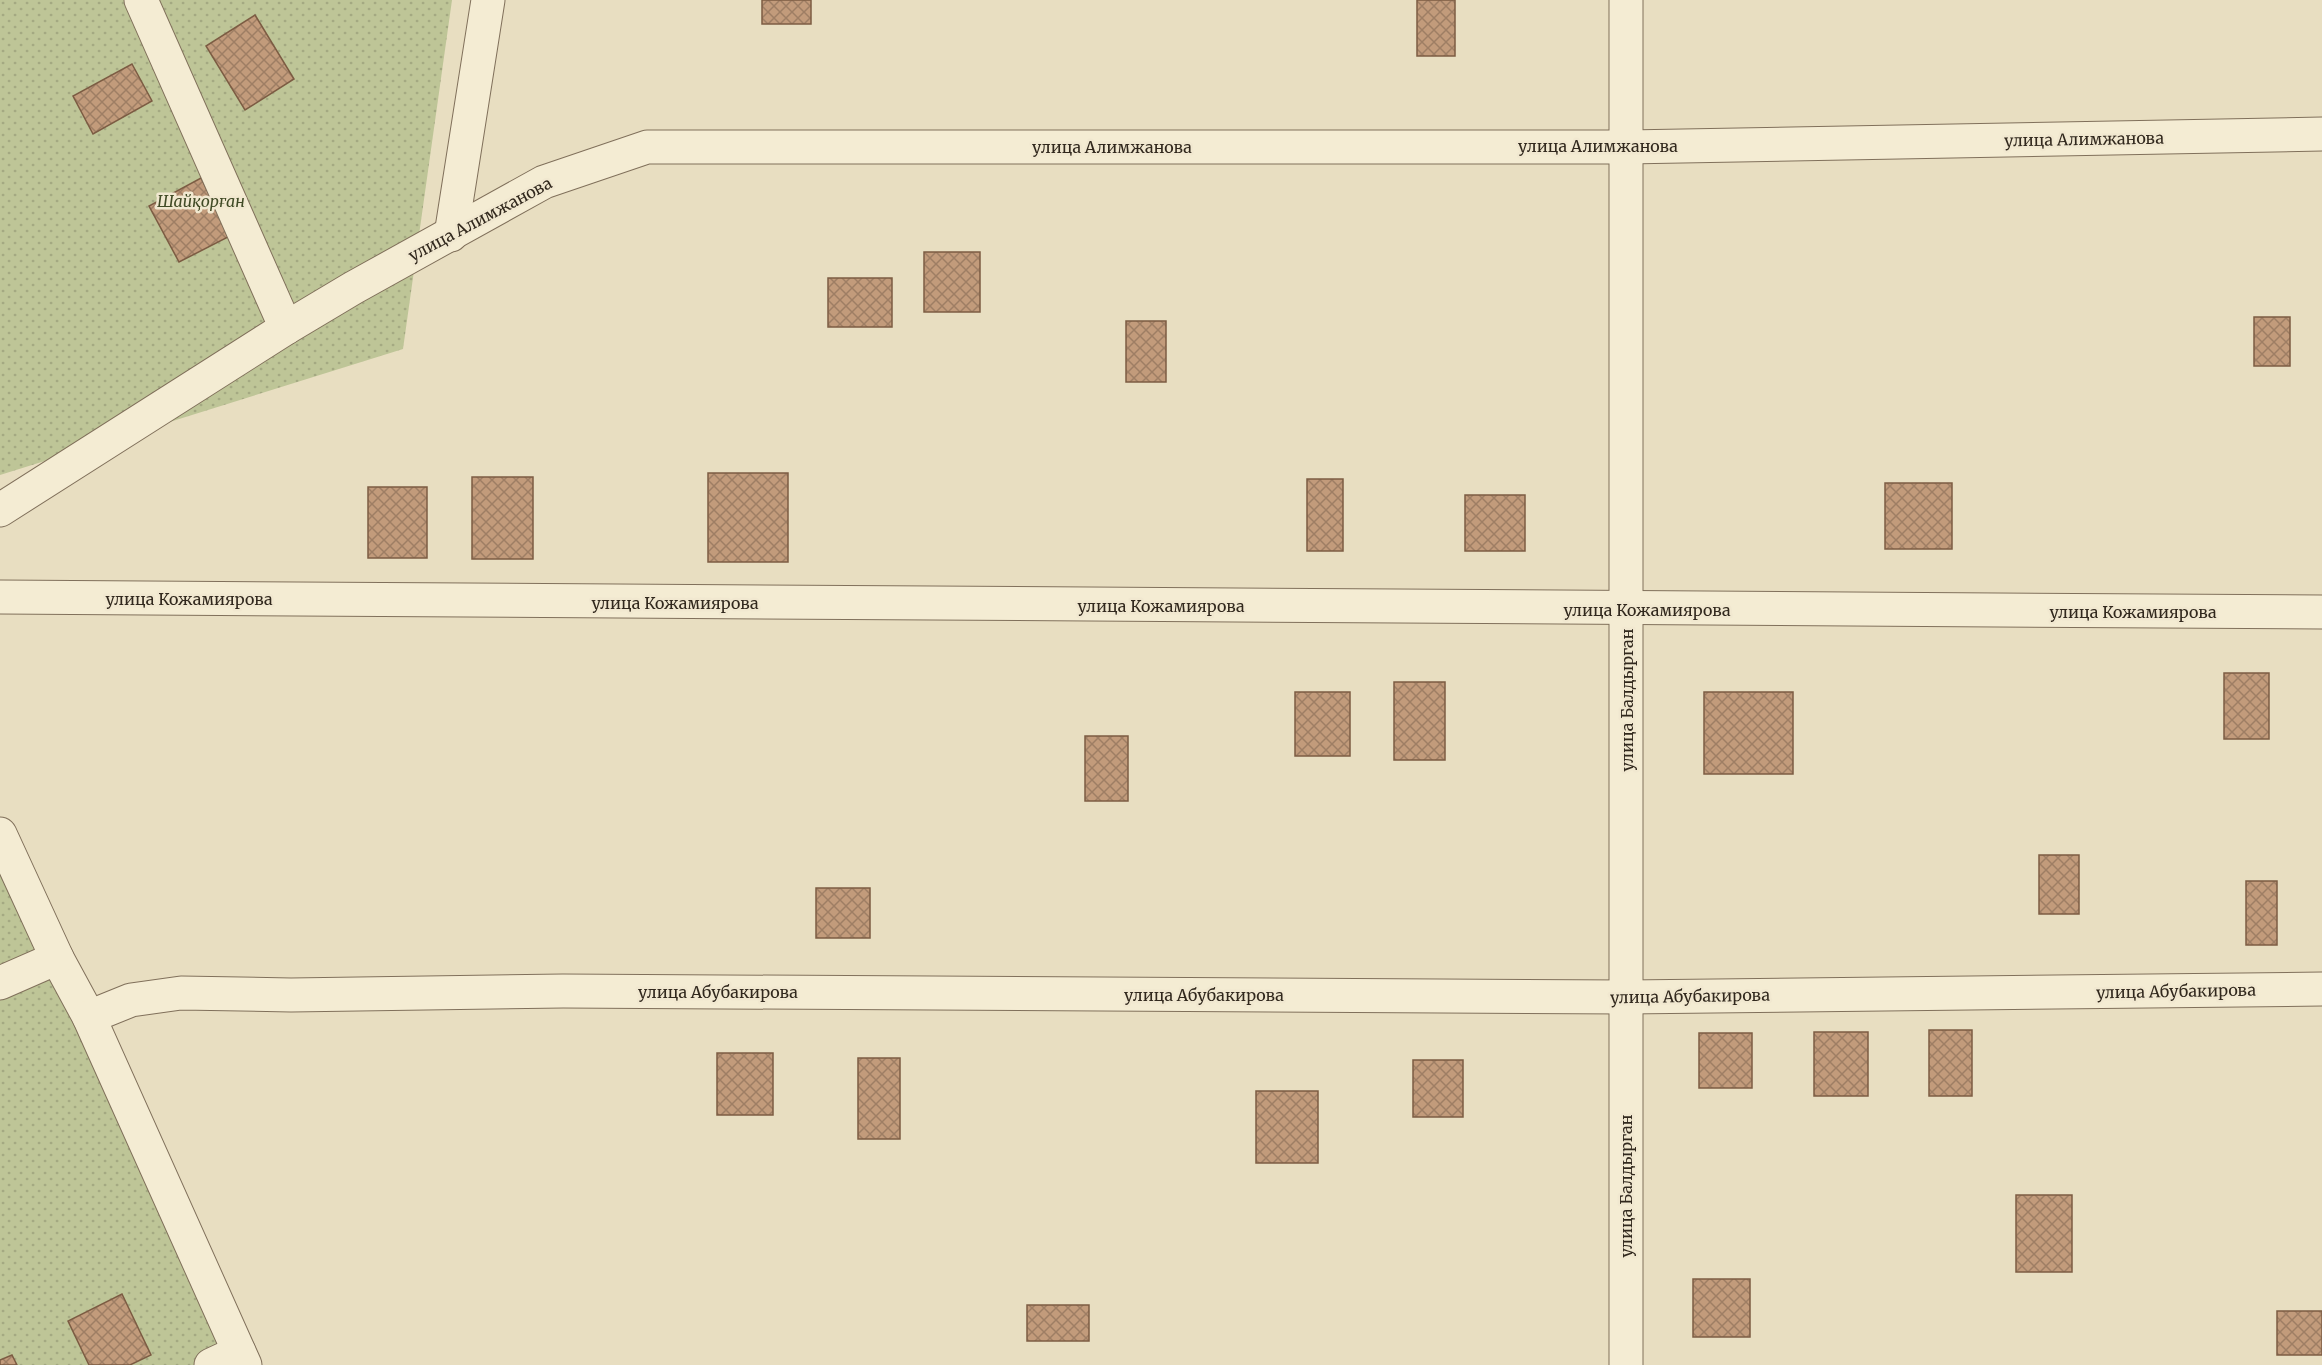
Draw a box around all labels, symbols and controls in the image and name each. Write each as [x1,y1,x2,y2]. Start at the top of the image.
street label: улица Алимжанова [2004,128,2165,150]
street label: улица Алимжанова [1518,136,1678,156]
street label: улица Алимжанова [1032,137,1192,157]
street label: улица Алимжанова [405,172,556,265]
park label: Шайқорған [157,191,245,211]
street label: улица Кожамиярова [105,589,273,609]
street label: улица Кожамиярова [591,593,759,613]
street label: улица Кожамиярова [1077,596,1245,616]
street label: улица Кожамиярова [1563,600,1731,620]
street label: улица Кожамиярова [2049,602,2217,622]
street label: улица Балдырган [1617,628,1637,772]
street label: улица Абубакирова [2096,980,2257,1002]
street label: улица Абубакирова [638,982,798,1002]
street label: улица Абубакирова [1124,985,1284,1005]
street label: улица Абубакирова [1610,985,1771,1007]
street label: улица Балдырган [1616,1114,1636,1258]

